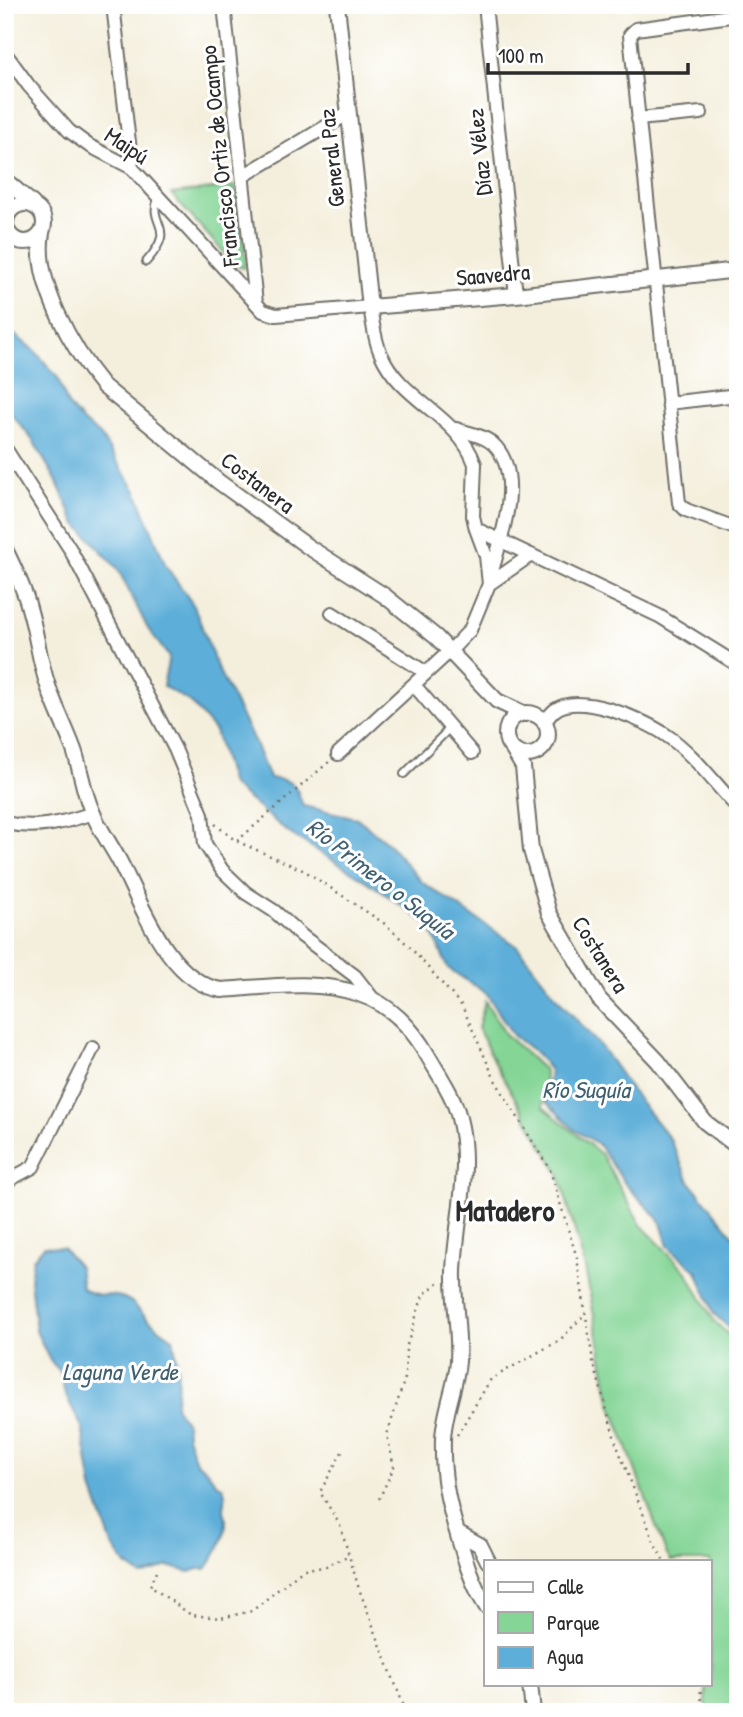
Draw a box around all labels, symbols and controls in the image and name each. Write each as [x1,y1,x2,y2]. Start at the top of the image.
scale bar [488,32,687,76]
text: 100 m [498,41,544,70]
street label: Francisco Ortiz de Ocampo [192,44,246,269]
street label: General Paz [310,107,352,209]
street label: Díaz Vélez [459,107,499,197]
street label: Maipú [99,119,155,171]
street label: Saavedra [455,255,531,293]
street label: Costanera [215,444,301,520]
water label: Río Primero o Suquía [300,810,464,948]
street label: Costanera [565,910,637,998]
water label: Río Suquía [542,1073,632,1106]
district label: Matadero [456,1190,554,1230]
water label: Laguna Verde [62,1355,179,1388]
legend [484,1560,712,1686]
text: Calle [547,1572,584,1601]
text: Parque [547,1608,600,1637]
text: Agua [547,1642,583,1671]

